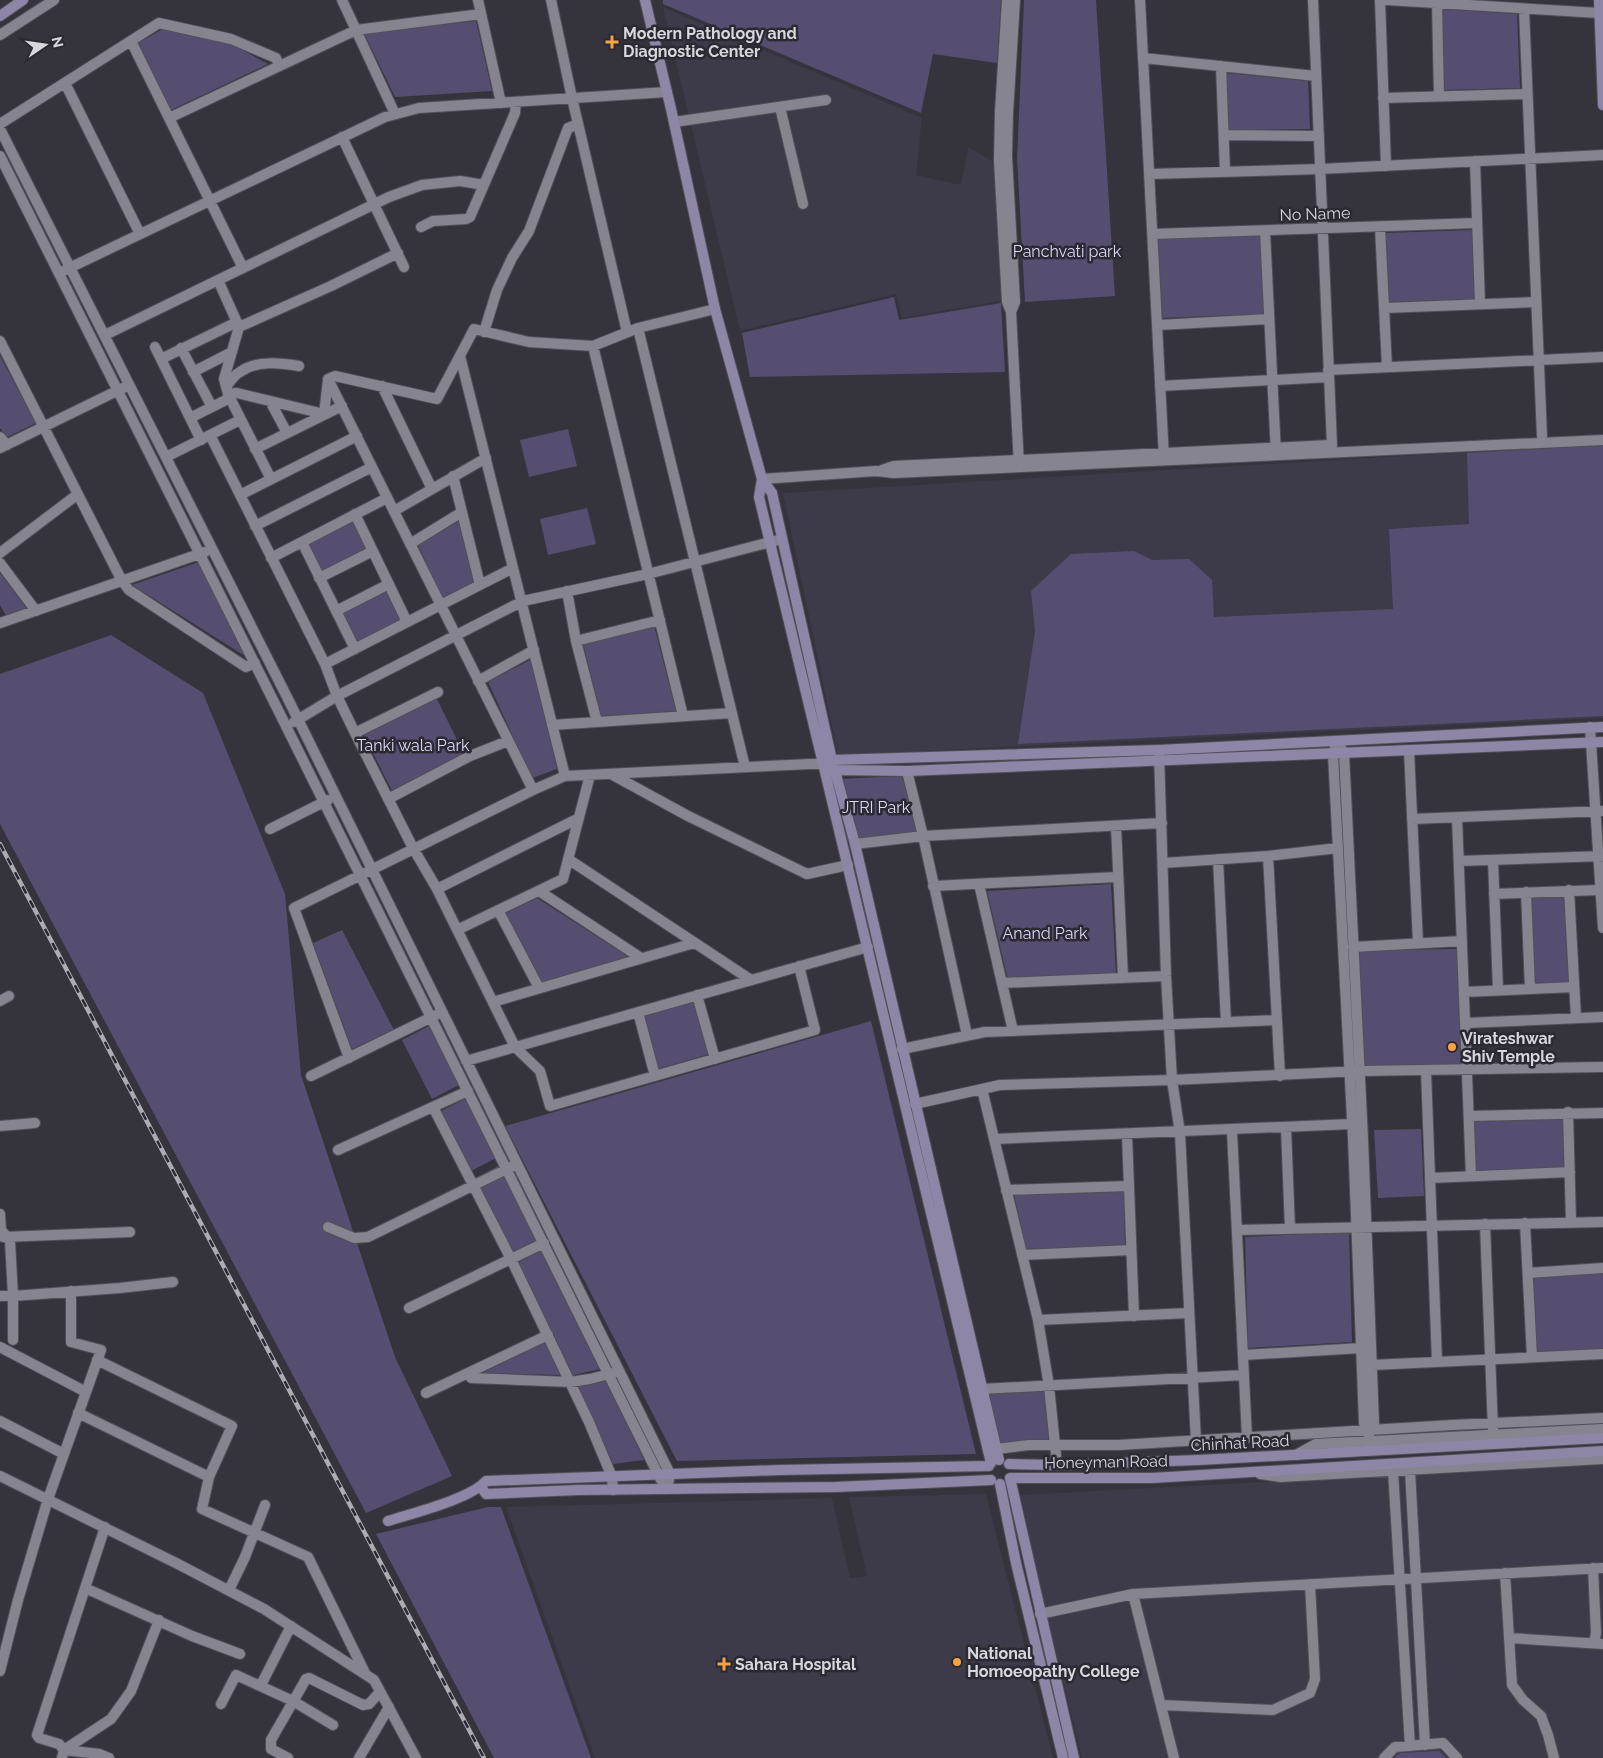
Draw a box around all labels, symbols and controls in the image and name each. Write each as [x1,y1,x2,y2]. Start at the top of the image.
north arrow [20,20,70,70]
place label: Modern Pathology and Diagnostic Center [623,24,797,61]
text: N [49,35,67,49]
marker: Modern Pathology and Diagnostic Center [605,35,619,49]
street label: No Name [1279,203,1351,225]
park label: Panchvati park [1013,242,1122,261]
park label: Tanki wala Park [356,736,470,755]
park label: JTRI Park [842,798,911,817]
park label: Anand Park [1003,924,1088,943]
place label: Virateshwar Shiv Temple [1462,1029,1555,1066]
marker: Virateshwar Shiv Temple [1446,1041,1458,1053]
street label: Chinhat Road [1190,1431,1290,1455]
street label: Honeyman Road [1044,1451,1168,1473]
place label: National Homoeopathy College [967,1644,1140,1681]
place label: Sahara Hospital [735,1655,857,1674]
marker: National Homoeopathy College [951,1656,963,1668]
marker: Sahara Hospital [717,1657,731,1671]

